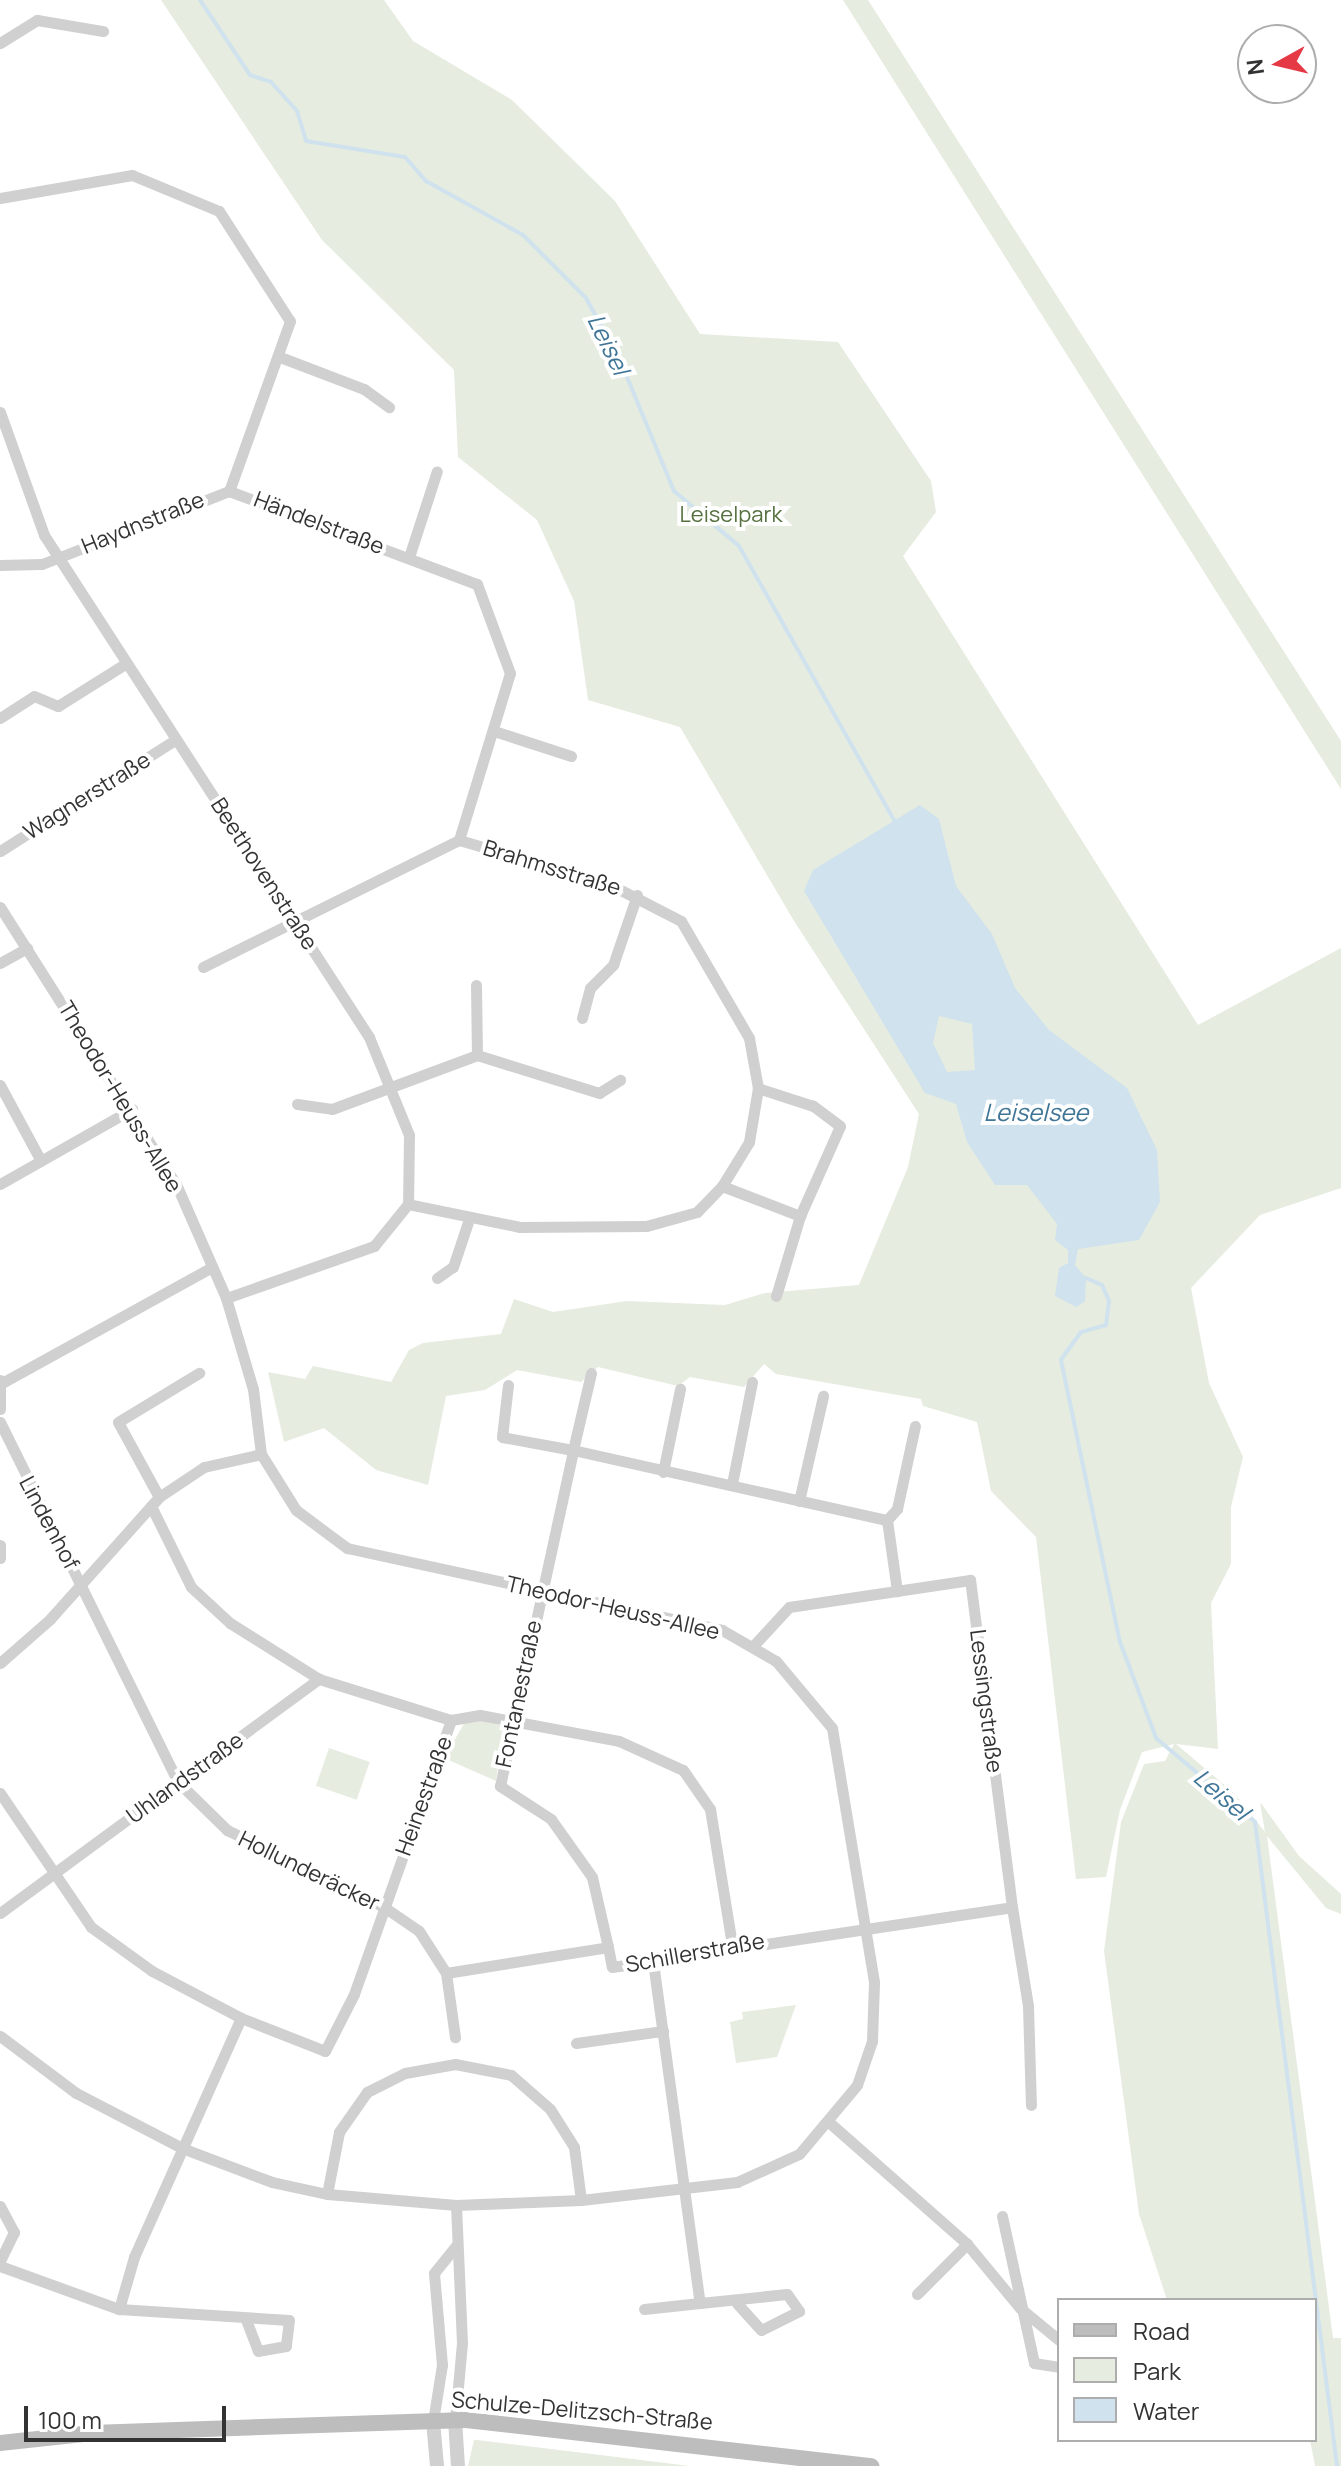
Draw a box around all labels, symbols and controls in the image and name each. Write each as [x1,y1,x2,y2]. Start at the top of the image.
north arrow [1237,24,1317,104]
text: N [1239,57,1271,77]
water label: Leisel [582,309,636,379]
street label: Haydnstraße [78,486,208,560]
street label: Händelstraße [250,486,388,560]
park label: Leiselpark [680,502,782,528]
street label: Wagnerstraße [19,747,155,845]
street label: Beethovenstraße [205,793,323,955]
street label: Brahmsstraße [480,835,624,901]
street label: Theodor-Heuss-Allee [53,997,187,1197]
water label: Leiselsee [984,1098,1088,1126]
street label: Lindenhof [13,1472,85,1574]
street label: Theodor-Heuss-Allee [504,1571,722,1645]
street label: Fontanestraße [491,1618,547,1770]
street label: Lessingstraße [964,1628,1008,1774]
street label: Uhlandstraße [121,1727,249,1829]
street label: Heinestraße [390,1733,458,1859]
water label: Leisel [1188,1762,1256,1826]
street label: Hollunderäcker [234,1825,384,1917]
street label: Schillerstraße [623,1928,767,1978]
legend [1057,2298,1317,2442]
text: Road [1133,2314,1190,2347]
text: Park [1133,2354,1181,2387]
street label: Schulze-Delitzsch-Straße [450,2386,714,2436]
scale bar [28,2390,230,2440]
text: Water [1133,2394,1200,2427]
text: 100 m [38,2403,102,2436]

